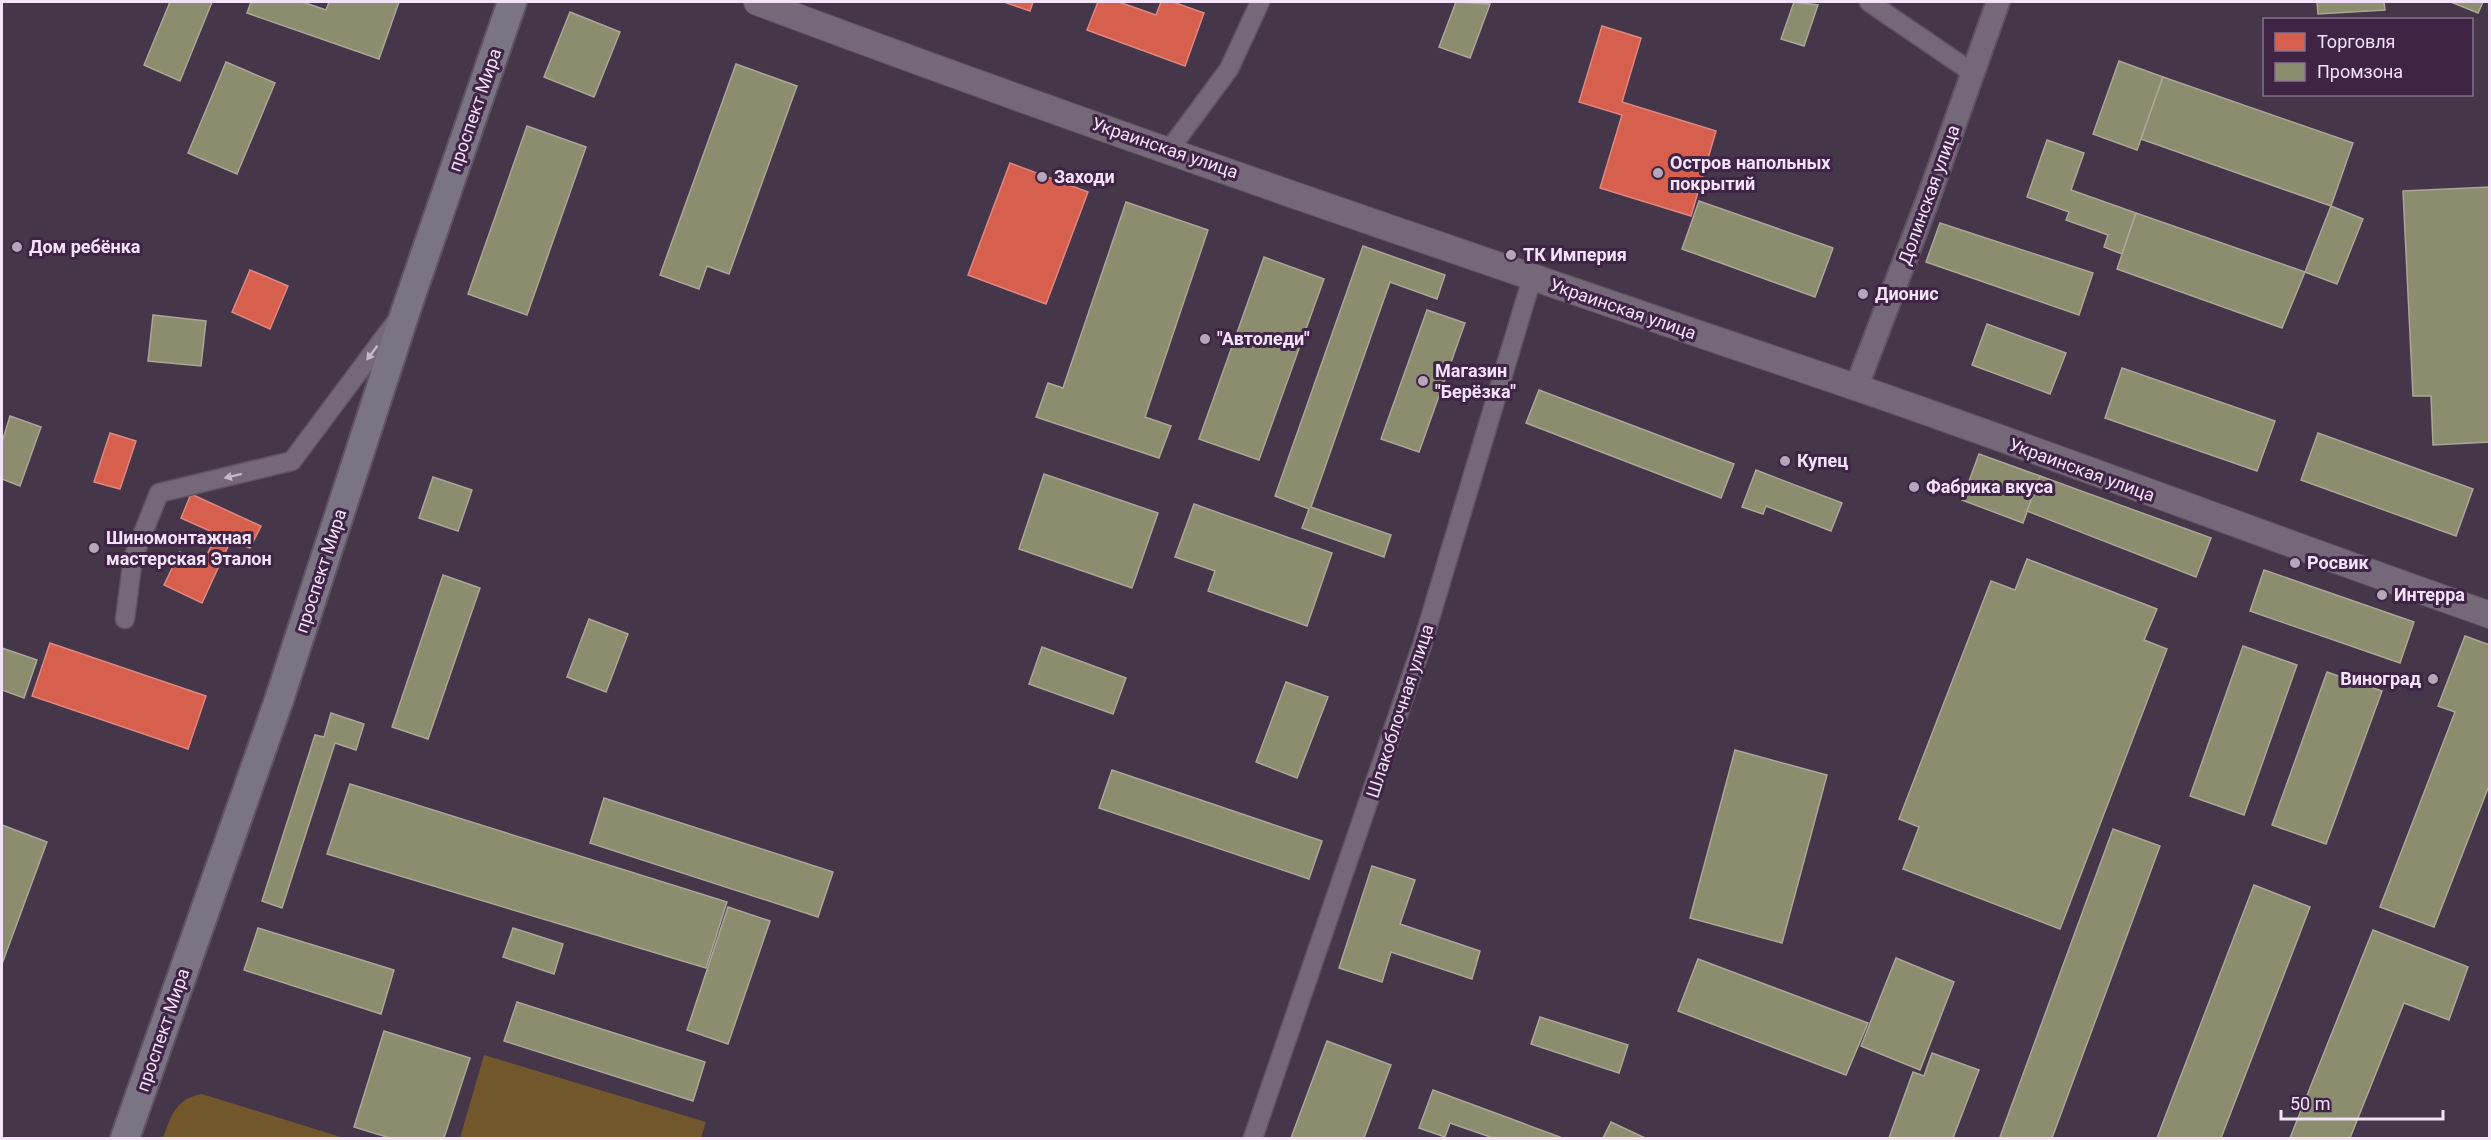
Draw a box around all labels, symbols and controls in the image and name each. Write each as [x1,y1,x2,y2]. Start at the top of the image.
legend [2263,18,2473,96]
text: Торговля [2317,31,2395,52]
street label: проспект Мира [444,45,505,174]
text: Промзона [2317,61,2403,82]
street label: Украинская улица [1089,113,1241,182]
street label: Долинская улица [1893,122,1964,268]
place label: Остров напольных покрытий [1670,152,1831,194]
place label: Заходи [1054,166,1115,187]
marker: Остров напольных покрытий [1651,166,1665,180]
marker: Заходи [1035,170,1049,184]
place label: Дом ребёнка [29,236,141,257]
marker: Дом ребёнка [10,240,24,254]
place label: ТК Империя [1523,244,1627,265]
marker: ТК Империя [1504,248,1518,262]
street label: Украинская улица [1547,274,1699,343]
place label: Дионис [1875,283,1939,304]
marker: Дионис [1856,287,1870,301]
place label: "Автоледи" [1217,328,1310,349]
marker: "Автоледи" [1198,332,1212,346]
one-way arrow [366,345,378,361]
place label: Магазин "Берёзка" [1435,360,1516,402]
marker: Магазин "Берёзка" [1416,374,1430,388]
street label: Украинская улица [2006,433,2158,506]
place label: Купец [1797,450,1848,471]
marker: Купец [1778,454,1792,468]
one-way arrow [224,471,242,481]
place label: Фабрика вкуса [1926,476,2054,497]
marker: Фабрика вкуса [1907,480,1921,494]
street label: проспект Мира [291,506,350,635]
place label: Шиномонтажная мастерская Эталон [106,527,272,569]
marker: Шиномонтажная мастерская Эталон [87,541,101,555]
place label: Росвик [2307,552,2369,573]
marker: Росвик [2288,556,2302,570]
place label: Интерра [2394,584,2465,605]
marker: Интерра [2375,588,2389,602]
street label: Шлакоблочная улица [1362,621,1438,800]
place label: Виноград [2340,668,2422,689]
marker: Виноград [2426,672,2440,686]
street label: проспект Мира [132,965,193,1094]
scale bar [2281,1083,2443,1121]
text: 50 m [2290,1093,2330,1114]

